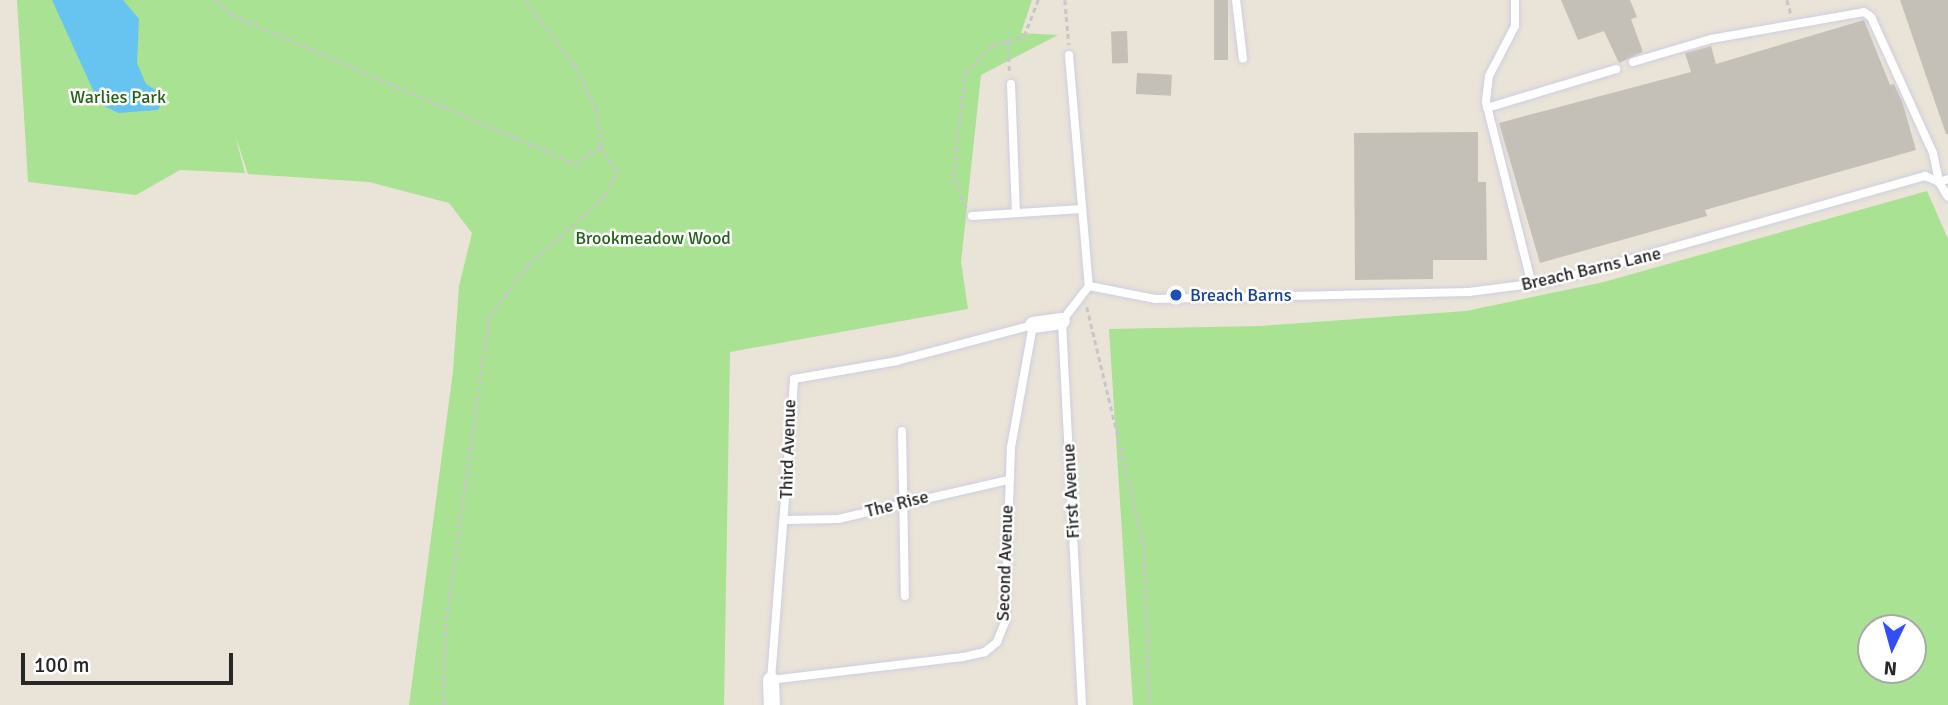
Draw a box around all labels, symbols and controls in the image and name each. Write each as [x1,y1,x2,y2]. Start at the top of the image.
park label: Warlies Park [70,86,166,108]
park label: Brookmeadow Wood [575,227,731,249]
street label: Breach Barns Lane [1519,242,1663,296]
place label: Breach Barns [1190,284,1292,306]
marker: Breach Barns [1168,287,1184,303]
street label: Third Avenue [775,399,801,499]
street label: First Avenue [1058,443,1084,539]
street label: The Rise [863,486,931,522]
street label: Second Avenue [992,504,1018,622]
north arrow [1857,614,1927,684]
scale bar [24,638,236,682]
text: 100 m [34,652,89,678]
text: N [1883,655,1898,680]

